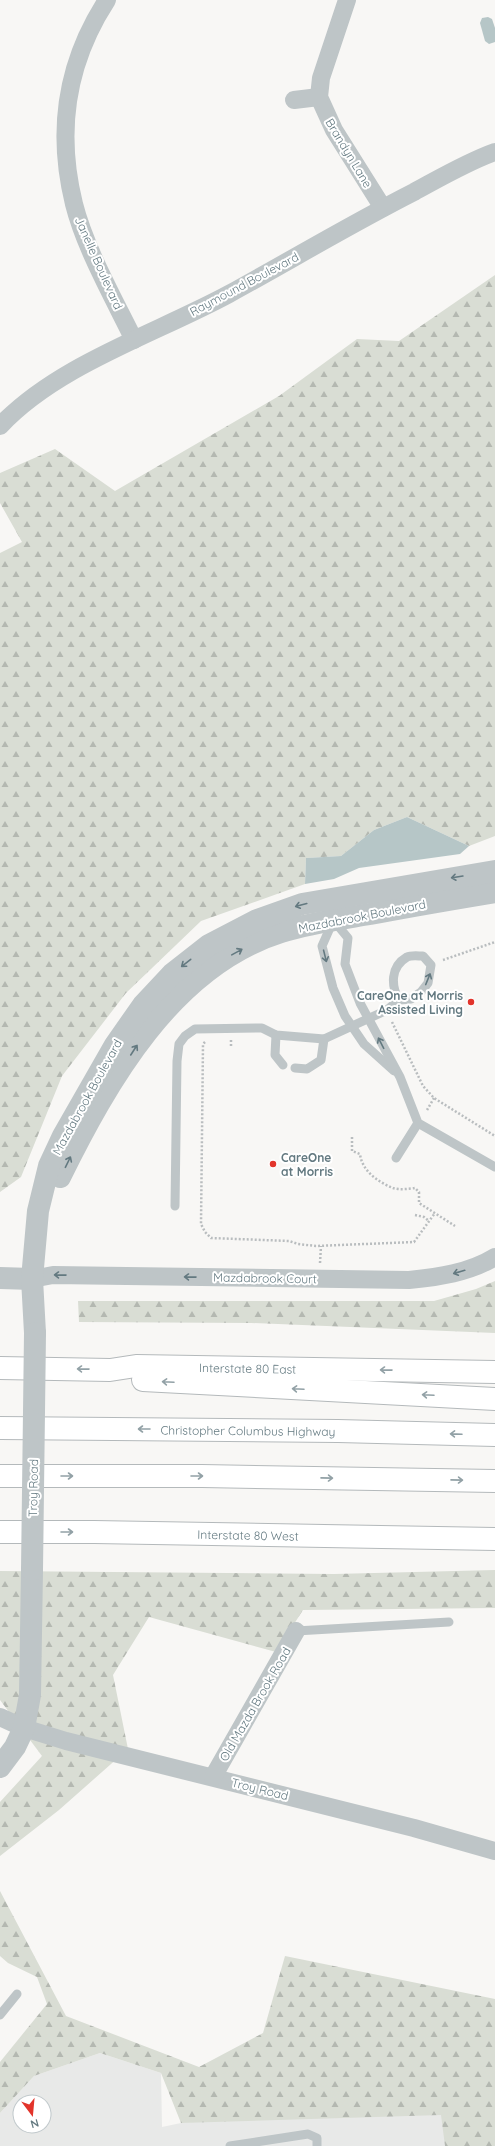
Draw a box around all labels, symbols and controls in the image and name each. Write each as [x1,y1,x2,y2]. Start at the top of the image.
street label: Brandyn Lane [322,116,376,191]
street label: Janelle Boulevard [72,214,126,312]
street label: Raymound Boulevard [187,249,301,319]
one-way arrow [450,873,463,881]
street label: Mazdabrook Boulevard [297,896,427,936]
one-way arrow [295,902,308,909]
one-way arrow [231,947,243,955]
one-way arrow [322,950,329,963]
one-way arrow [180,959,191,967]
one-way arrow [425,974,433,986]
place label: CareOne at Morris Assisted Living [357,988,463,1017]
marker: CareOne at Morris Assisted Living [466,997,476,1007]
street label: Mazdabrook Boulevard [49,1037,125,1157]
one-way arrow [377,1037,385,1049]
one-way arrow [130,1045,138,1056]
place label: CareOne at Morris [281,1150,333,1179]
one-way arrow [65,1156,72,1168]
marker: CareOne at Morris [268,1159,278,1169]
one-way arrow [453,1269,466,1276]
street label: Mazdabrook Court [213,1270,317,1286]
one-way arrow [54,1271,67,1279]
one-way arrow [184,1273,197,1281]
street label: Interstate 80 East [199,1360,296,1376]
one-way arrow [77,1365,90,1373]
one-way arrow [380,1366,393,1374]
one-way arrow [162,1378,175,1385]
one-way arrow [292,1385,305,1392]
one-way arrow [422,1392,435,1399]
street label: Christopher Columbus Highway [160,1422,336,1438]
one-way arrow [138,1425,151,1433]
one-way arrow [450,1430,463,1438]
street label: Troy Road [25,1459,41,1517]
one-way arrow [60,1472,73,1480]
one-way arrow [190,1472,203,1480]
one-way arrow [320,1474,333,1482]
one-way arrow [450,1477,463,1484]
street label: Interstate 80 West [197,1526,299,1543]
one-way arrow [60,1528,73,1536]
street label: Old Mazda Brook Road [216,1644,294,1764]
street label: Troy Road [230,1775,290,1803]
north arrow [12,2094,52,2134]
text: N [29,2116,41,2131]

